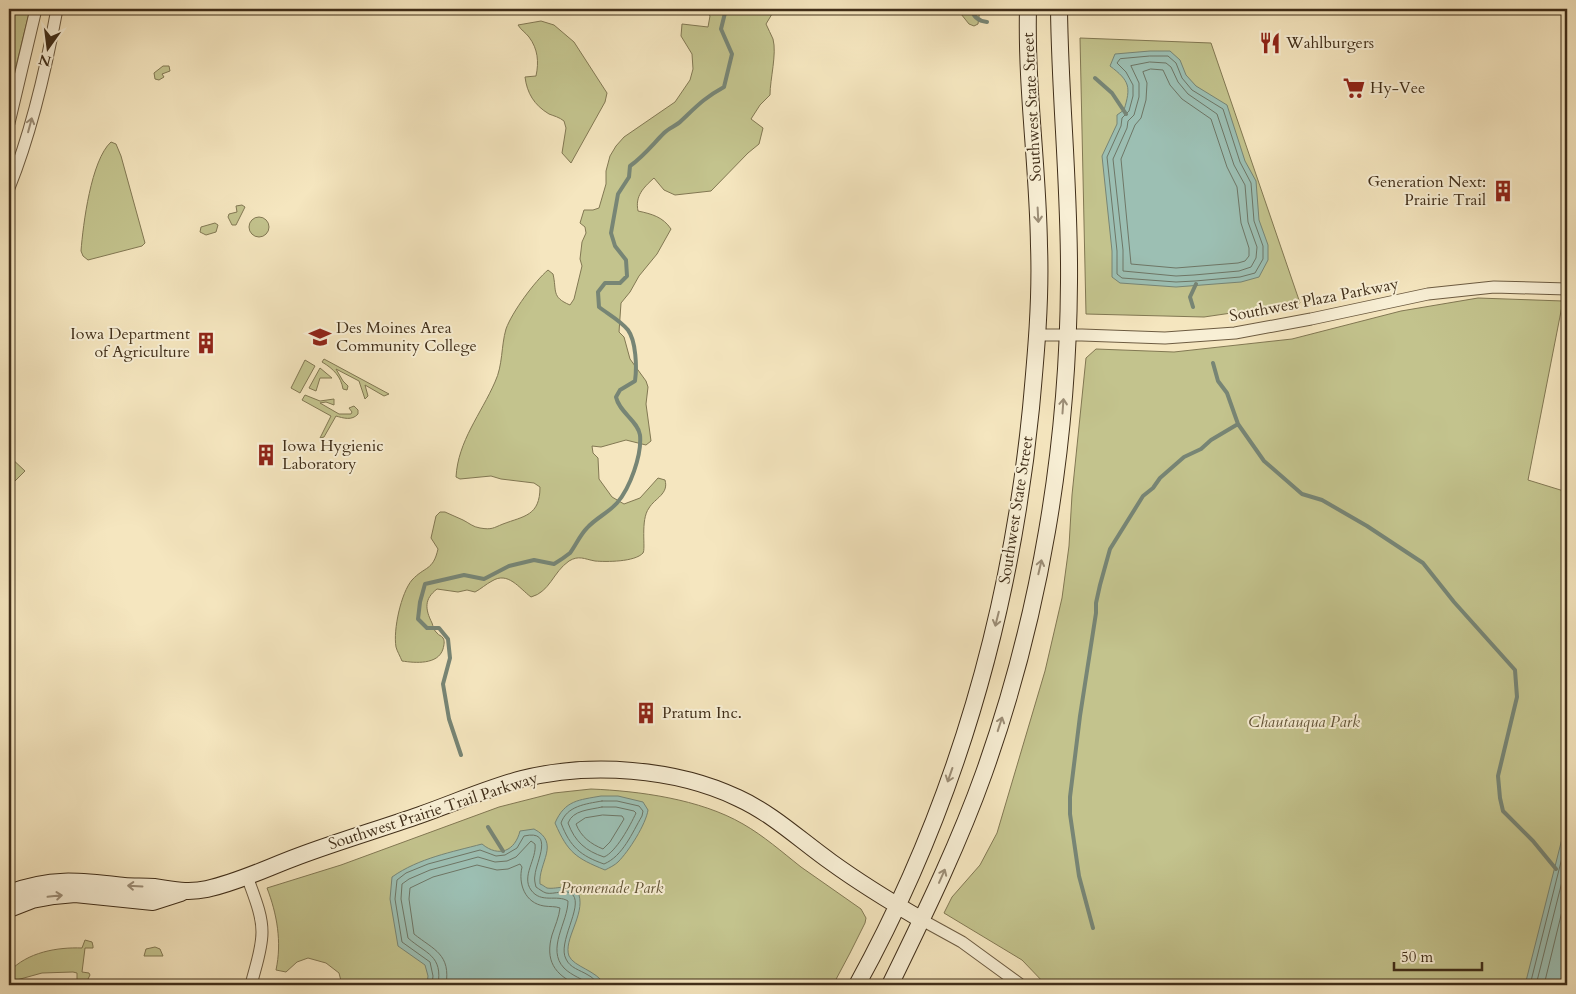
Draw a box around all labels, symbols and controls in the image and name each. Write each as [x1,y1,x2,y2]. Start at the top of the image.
north arrow [22,22,72,72]
restaurant icon: Wahlburgers [1257,30,1283,56]
street label: Southwest State Street [1017,32,1047,182]
place label: Wahlburgers [1285,32,1374,54]
text: N [37,49,53,71]
supermarket icon: Hy-Vee [1341,75,1367,101]
place label: Hy-Vee [1370,77,1425,99]
one-way arrow [25,118,35,134]
place label: Generation Next: Prairie Trail [1367,171,1486,211]
building icon: Generation Next: Prairie Trail [1490,178,1516,204]
one-way arrow [1033,206,1042,222]
street label: Southwest Plaza Parkway [1228,273,1401,327]
place label: Des Moines Area Community College [336,317,477,357]
place label: Iowa Department of Agriculture [70,323,190,363]
school or university icon: Des Moines Area Community College [307,324,333,350]
building icon: Iowa Department of Agriculture [193,330,219,356]
one-way arrow [1058,398,1068,414]
place label: Iowa Hygienic Laboratory [282,435,384,475]
street label: Southwest State Street [993,435,1039,585]
building icon: Iowa Hygienic Laboratory [253,442,279,468]
one-way arrow [1036,559,1045,575]
one-way arrow [991,610,1001,626]
building icon: Pratum Inc. [633,700,659,726]
place label: Pratum Inc. [662,702,742,724]
park label: Chautauqua Park [1248,711,1360,733]
one-way arrow [996,717,1005,732]
one-way arrow [945,766,955,782]
street label: Southwest Prairie Trail Parkway [325,767,541,855]
one-way arrow [938,869,948,884]
park label: Promenade Park [561,877,664,899]
one-way arrow [127,882,143,891]
one-way arrow [47,891,63,901]
scale bar [1394,939,1481,971]
text: 50 m [1401,947,1433,967]

